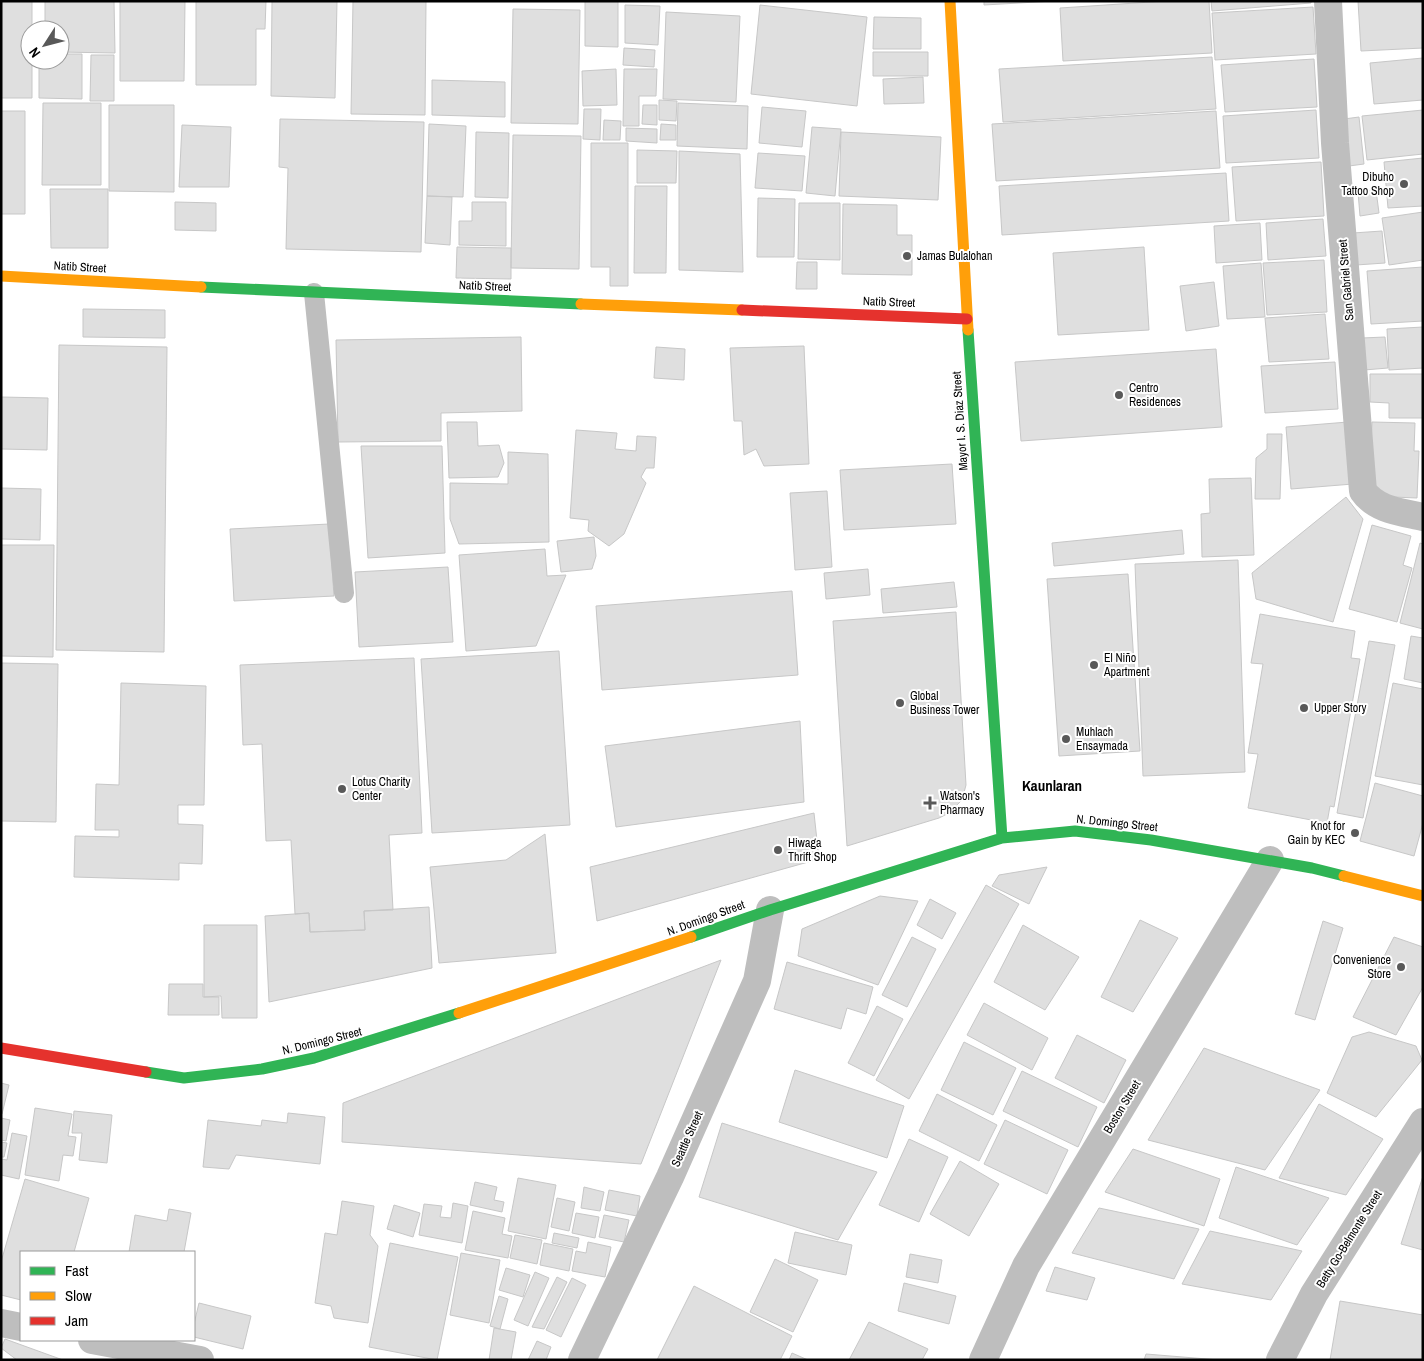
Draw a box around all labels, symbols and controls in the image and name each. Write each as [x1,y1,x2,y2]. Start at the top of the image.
north arrow [20,20,70,70]
text: N [25,44,44,61]
place label: Dibuho Tattoo Shop [1341,169,1394,199]
marker: Dibuho Tattoo Shop [1398,178,1410,190]
street label: San Gabriel Street [1334,238,1358,321]
place label: Jamas Bulalohan [917,248,992,264]
marker: Jamas Bulalohan [901,250,913,262]
street label: Natib Street [53,258,107,276]
street label: Natib Street [458,277,512,295]
street label: Natib Street [862,293,916,311]
street label: Mayor I. S. Diaz Street [949,371,971,471]
place label: Centro Residences [1129,380,1181,410]
marker: Centro Residences [1113,389,1125,401]
place label: El Niño Apartment [1103,650,1150,680]
marker: El Niño Apartment [1088,659,1100,671]
place label: Global Business Tower [910,688,980,718]
marker: Global Business Tower [894,697,906,709]
place label: Upper Story [1314,700,1367,716]
marker: Upper Story [1298,702,1310,714]
place label: Muhlach Ensaymada [1076,724,1128,754]
marker: Muhlach Ensaymada [1060,733,1072,745]
place label: Lotus Charity Center [352,774,411,804]
district label: Kaunlaran [1022,775,1082,796]
marker: Lotus Charity Center [336,783,348,795]
place label: Watson's Pharmacy [940,788,984,818]
marker: Watson's Pharmacy [924,797,936,809]
street label: N. Domingo Street [1076,811,1159,835]
place label: Knot for Gain by KEC [1288,818,1346,848]
marker: Knot for Gain by KEC [1349,827,1361,839]
place label: Hiwaga Thrift Shop [788,835,837,865]
marker: Hiwaga Thrift Shop [772,844,784,856]
street label: N. Domingo Street [665,896,747,939]
place label: Convenience Store [1333,952,1391,982]
marker: Convenience Store [1395,961,1407,973]
street label: N. Domingo Street [281,1023,364,1059]
street label: Boston Street [1100,1077,1144,1137]
street label: Seattle Street [668,1108,707,1169]
street label: Betty Go-Belmonte Street [1313,1187,1386,1291]
legend [20,1251,195,1341]
text: Fast [65,1260,89,1281]
text: Slow [65,1285,92,1306]
text: Jam [65,1310,88,1331]

